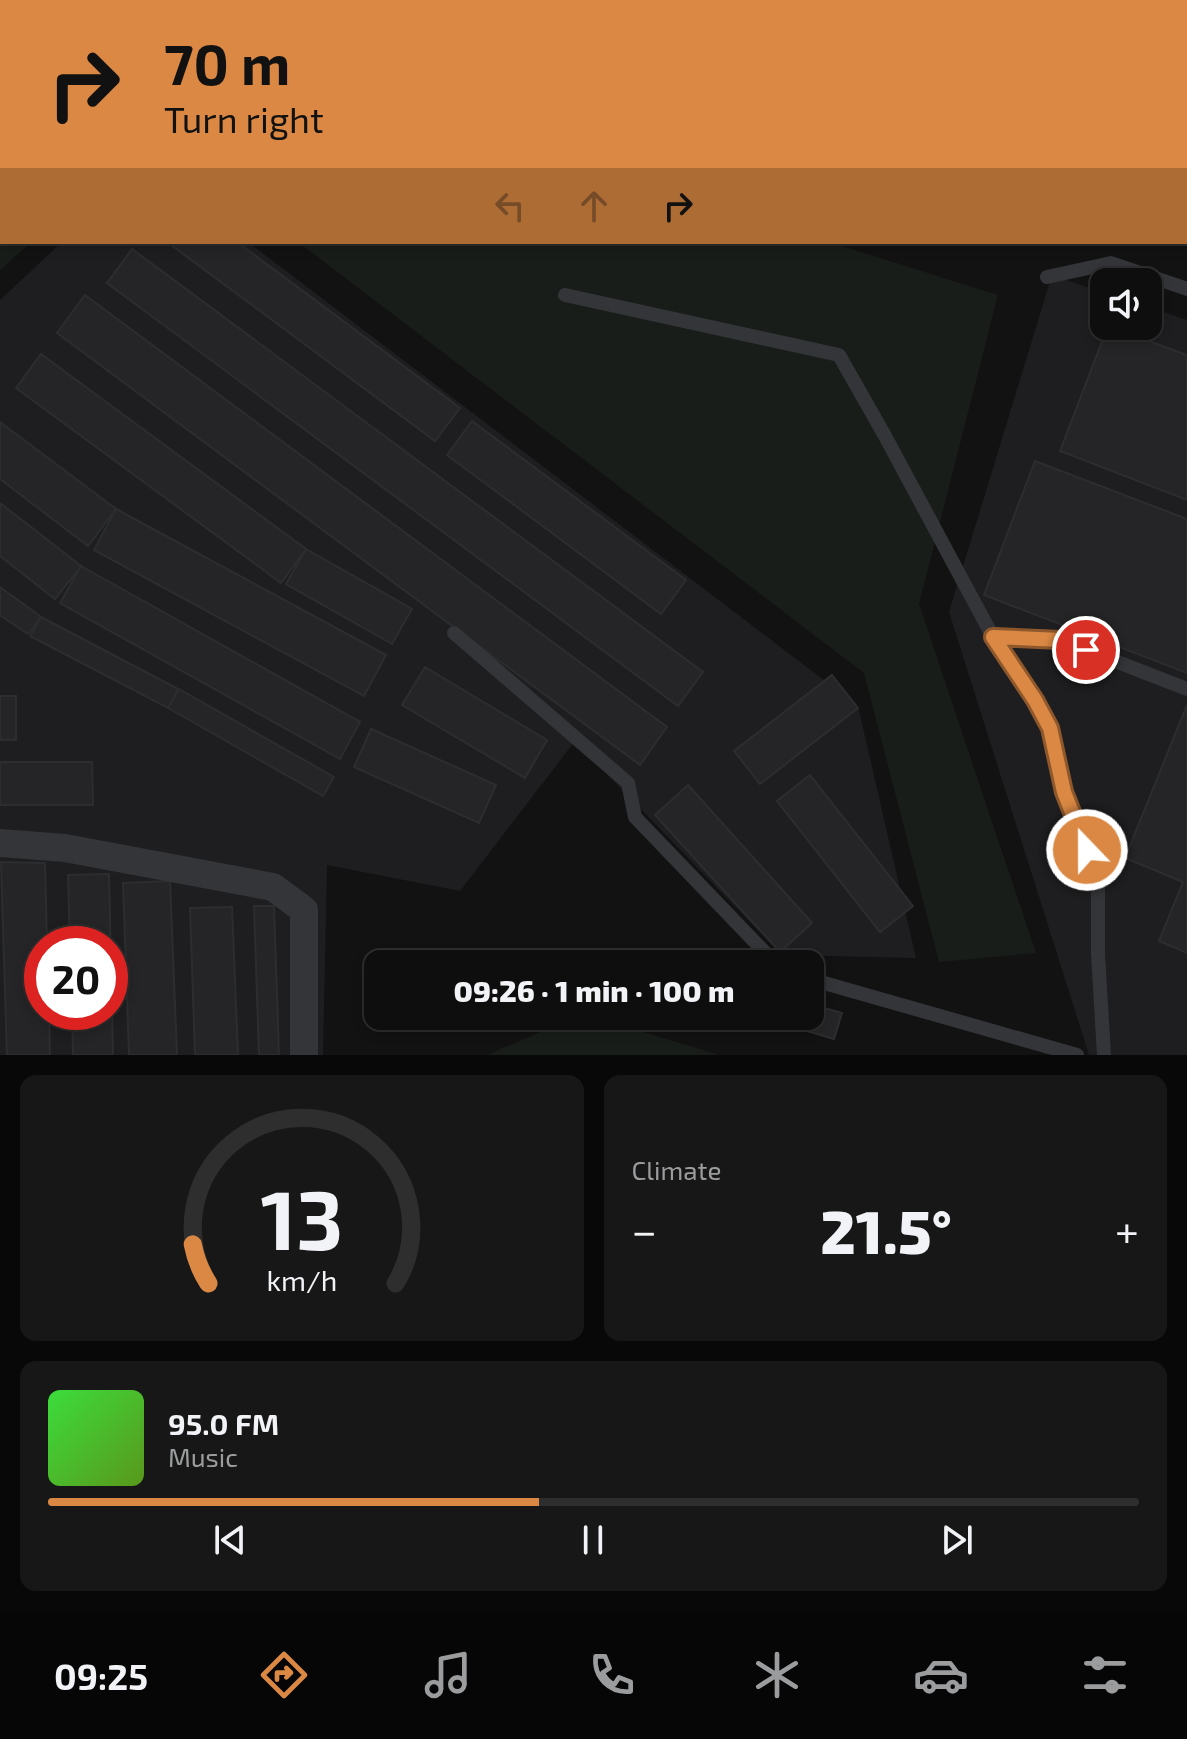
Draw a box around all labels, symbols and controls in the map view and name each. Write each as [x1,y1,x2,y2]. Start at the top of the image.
text: 70 m [164,29,290,96]
icon: right [32,32,136,136]
text: Turn right [164,97,324,140]
icon: left [488,184,532,228]
icon: ahead [572,184,616,228]
icon: right [656,184,700,228]
map controls [1090,268,1162,340]
button: sound [1090,268,1162,340]
pin [1052,616,1120,684]
icon: arrive [1064,628,1108,672]
position arrow [1045,808,1129,892]
speed limit sign: 20 [24,926,128,1030]
text: 09:26 · 1 min · 100 m [454,972,734,1008]
text: Climate [632,1154,721,1185]
text: 13 [260,1167,343,1267]
text: 21.5° [820,1194,952,1266]
text: − [632,1203,657,1256]
text: + [1115,1203,1139,1256]
text: km/h [266,1262,337,1297]
text: 95.0 FM [168,1405,279,1441]
text: Music [168,1441,238,1472]
icon: previous [208,1518,252,1562]
icon: pause [571,1518,615,1562]
icon: next [935,1518,979,1562]
icon: directions [256,1647,312,1703]
icon: music [420,1647,476,1703]
icon: phone [584,1647,640,1703]
icon: climate [749,1647,805,1703]
icon: car [913,1647,969,1703]
icon: filters [1077,1647,1133,1703]
text: 09:25 [54,1654,148,1697]

